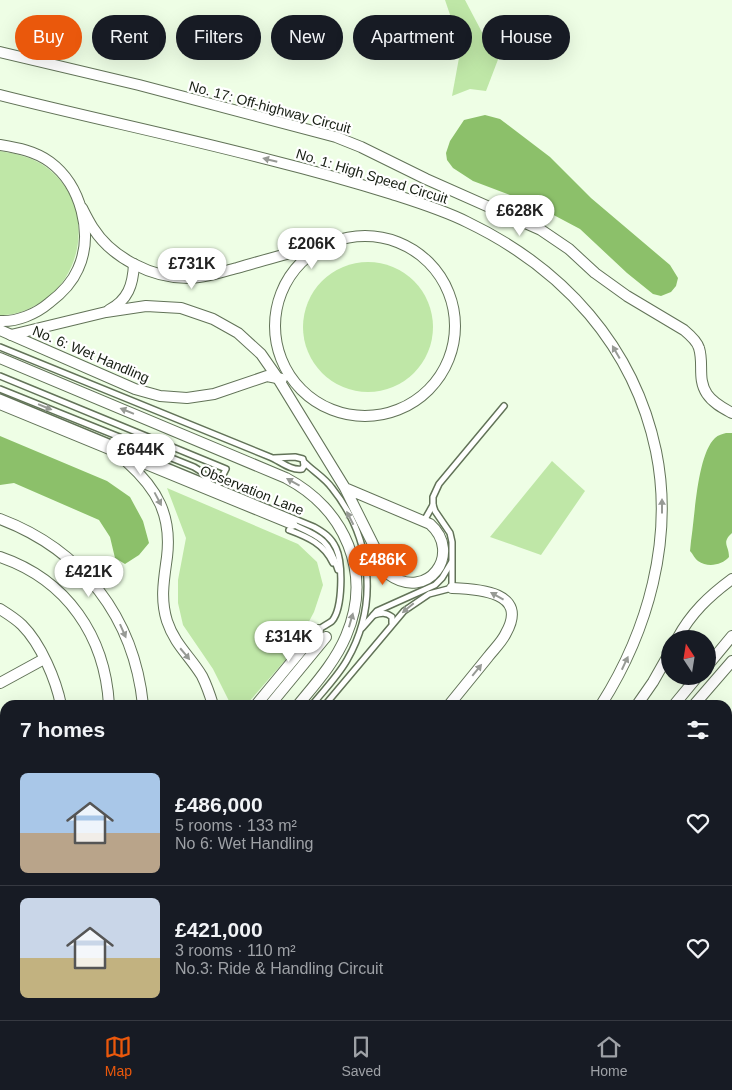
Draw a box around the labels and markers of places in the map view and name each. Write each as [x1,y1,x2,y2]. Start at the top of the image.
pin: £628K [485,194,555,237]
pin: £206K [277,228,347,270]
pin: £731K [157,248,227,290]
pin: £644K [106,434,176,476]
pin: £486K [348,544,418,586]
pin: £421K [54,556,124,598]
pin: £314K [254,620,324,663]

